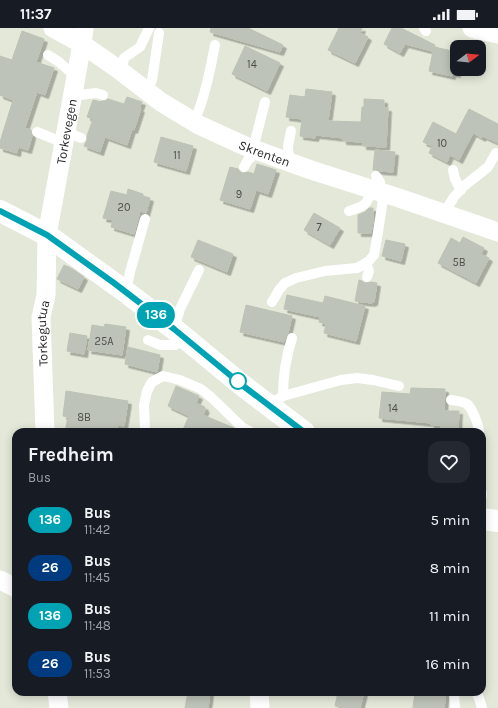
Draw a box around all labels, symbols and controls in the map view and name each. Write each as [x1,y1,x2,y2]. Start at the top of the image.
text: 11:37 [20,5,52,23]
north arrow [450,40,486,76]
map controls [450,40,486,76]
house number: 14 [247,58,257,71]
street label: Torkevegen [53,97,79,165]
street label: Skrenten [236,137,292,169]
house number: 10 [437,137,447,150]
house number: 11 [173,149,181,162]
house number: 9 [236,188,242,201]
house number: 20 [118,201,130,214]
house number: 7 [316,221,322,234]
house number: 5B [452,256,466,269]
street label: Torkegutua [33,299,52,367]
line badge: 136 [133,302,179,328]
text: 136 [145,306,167,323]
house number: 25A [95,335,114,348]
unlabelled marker [229,372,247,390]
house number: 14 [388,402,398,415]
house number: 8B [77,411,91,424]
button: heart [428,441,470,483]
text: Fredheim [28,444,114,466]
text: Bus [28,470,51,485]
text: Bus [84,504,111,522]
text: 136 [39,511,61,528]
text: 5 min [430,511,470,529]
text: 11:42 [84,522,110,537]
text: Bus [84,552,111,570]
text: 26 [42,559,58,576]
text: 8 min [430,559,470,577]
text: 11:45 [84,570,110,585]
text: Bus [84,600,111,618]
text: 136 [39,607,61,624]
text: 11 min [429,607,470,625]
text: 11:48 [84,618,111,633]
text: Bus [84,648,111,666]
text: 26 [42,655,58,672]
text: 16 min [425,655,470,673]
text: 11:53 [84,666,111,681]

